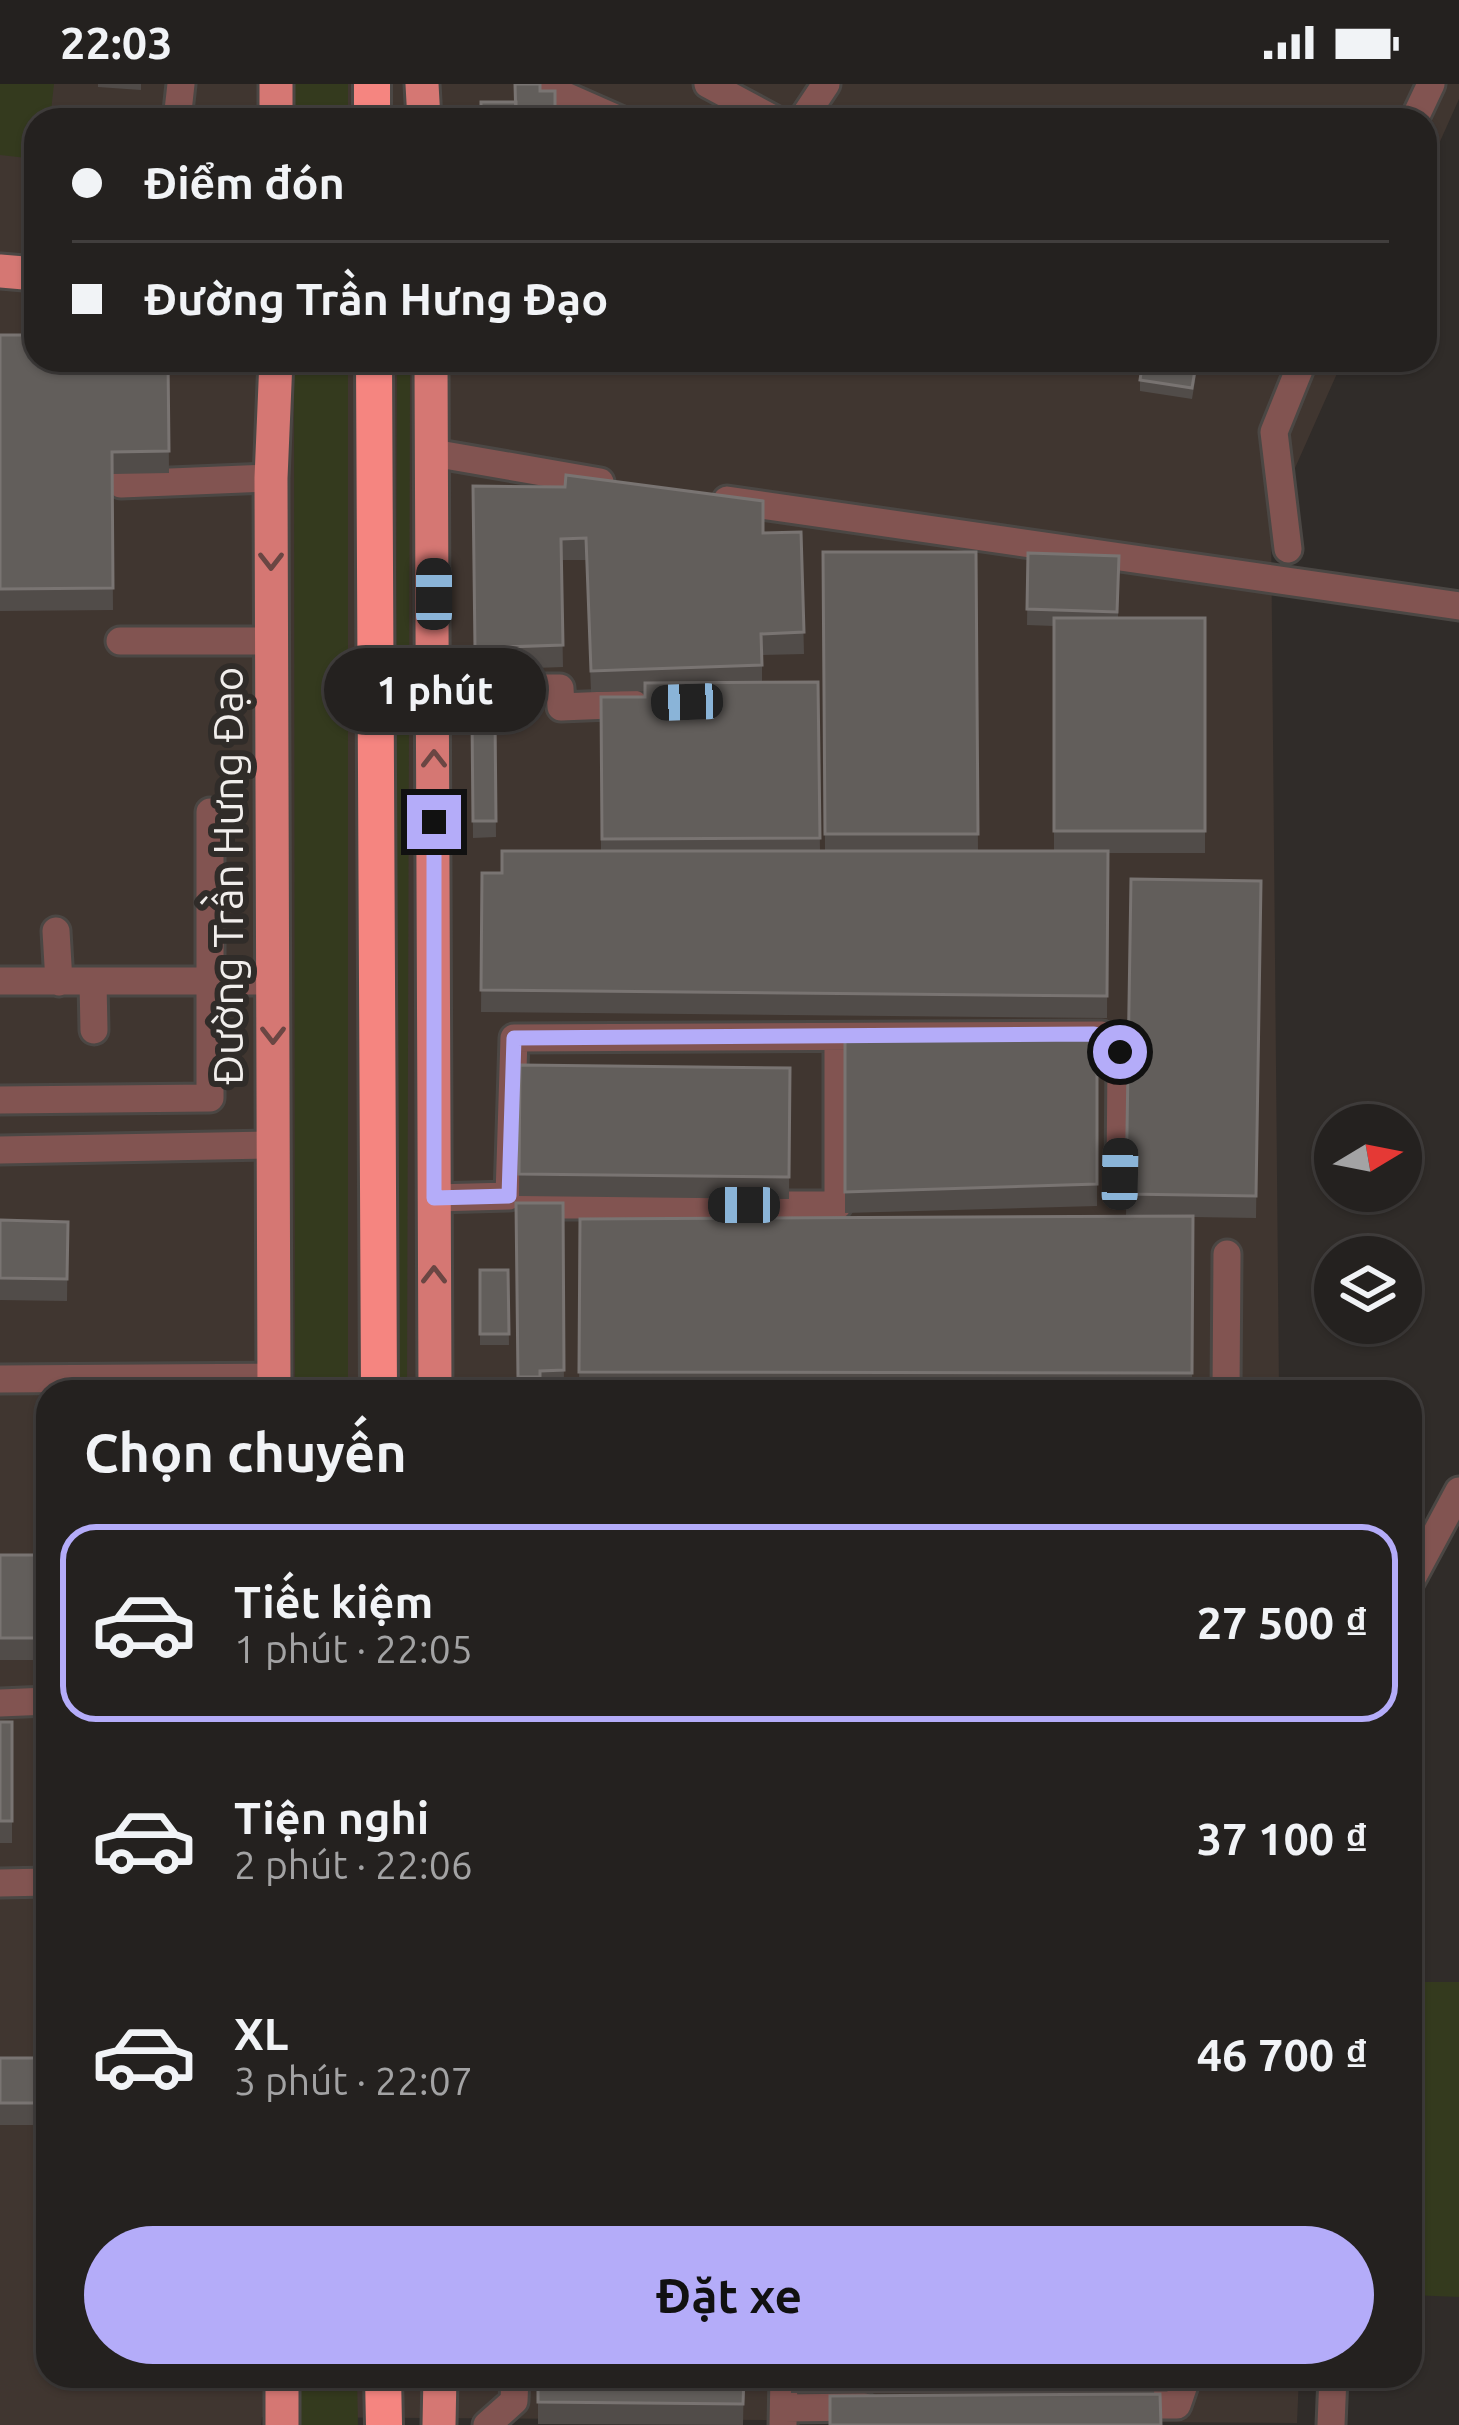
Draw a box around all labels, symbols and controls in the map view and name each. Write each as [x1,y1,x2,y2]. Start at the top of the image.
text: 22:03 [60,17,173,68]
text: Điểm đón [144,157,345,208]
text: Đường Trần Hưng Đạo [144,273,608,324]
one-way arrow [258,553,284,571]
car [416,558,452,630]
callout: 1 phút [323,648,545,732]
street label: Đường Trần Hưng Đạo [199,667,251,1085]
text: 1 phút [376,668,494,711]
car [650,683,724,721]
one-way arrow [421,749,447,767]
route end [407,795,461,849]
route start [1093,1025,1147,1079]
one-way arrow [260,1027,286,1045]
north arrow [1314,1104,1422,1212]
map controls [1314,1104,1422,1344]
car [1101,1138,1139,1210]
car [708,1187,780,1223]
button: layers [1314,1236,1422,1344]
one-way arrow [421,1265,447,1284]
text: Chọn chuyến [84,1422,407,1482]
icon: car [90,1569,198,1677]
text: Tiết kiệm [234,1576,433,1627]
text: 27 500 ₫ [1197,1597,1368,1648]
text: 1 phút · 22:05 [234,1627,473,1670]
icon: car [90,1785,198,1893]
text: Tiện nghi [234,1792,429,1843]
text: 37 100 ₫ [1197,1813,1368,1864]
text: 2 phút · 22:06 [234,1843,473,1886]
icon: car [90,2001,198,2109]
text: XL [234,2008,288,2059]
text: 46 700 ₫ [1197,2029,1368,2080]
text: 3 phút · 22:07 [234,2059,473,2102]
button: Đặt xe [84,2226,1374,2364]

